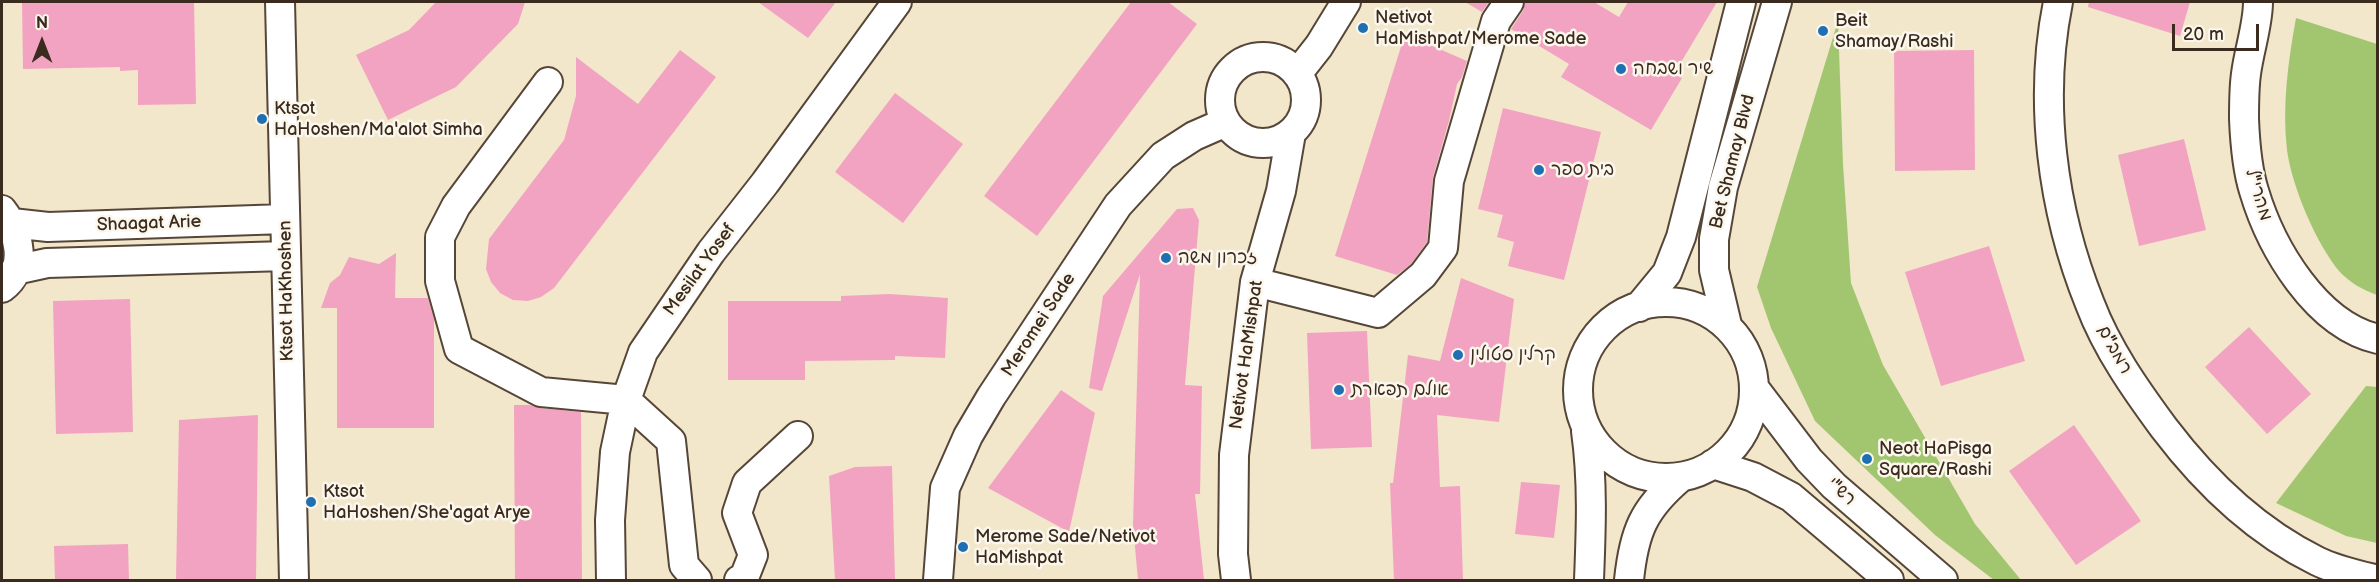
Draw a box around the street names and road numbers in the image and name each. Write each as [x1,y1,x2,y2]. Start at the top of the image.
street label: Bet Shamay Blvd [1706,93,1760,231]
street label: מהרי"ל [2240,166,2276,224]
street label: Shaagat Arie [96,211,202,237]
street label: Ktsot HaKhoshen [275,220,299,362]
street label: Mesilat Yosef [659,220,741,320]
street label: Meromei Sade [997,269,1081,381]
street label: Netivot HaMishpat [1226,279,1268,431]
street label: רמב"ם [2092,322,2136,378]
street label: רש"י [1822,473,1860,511]

